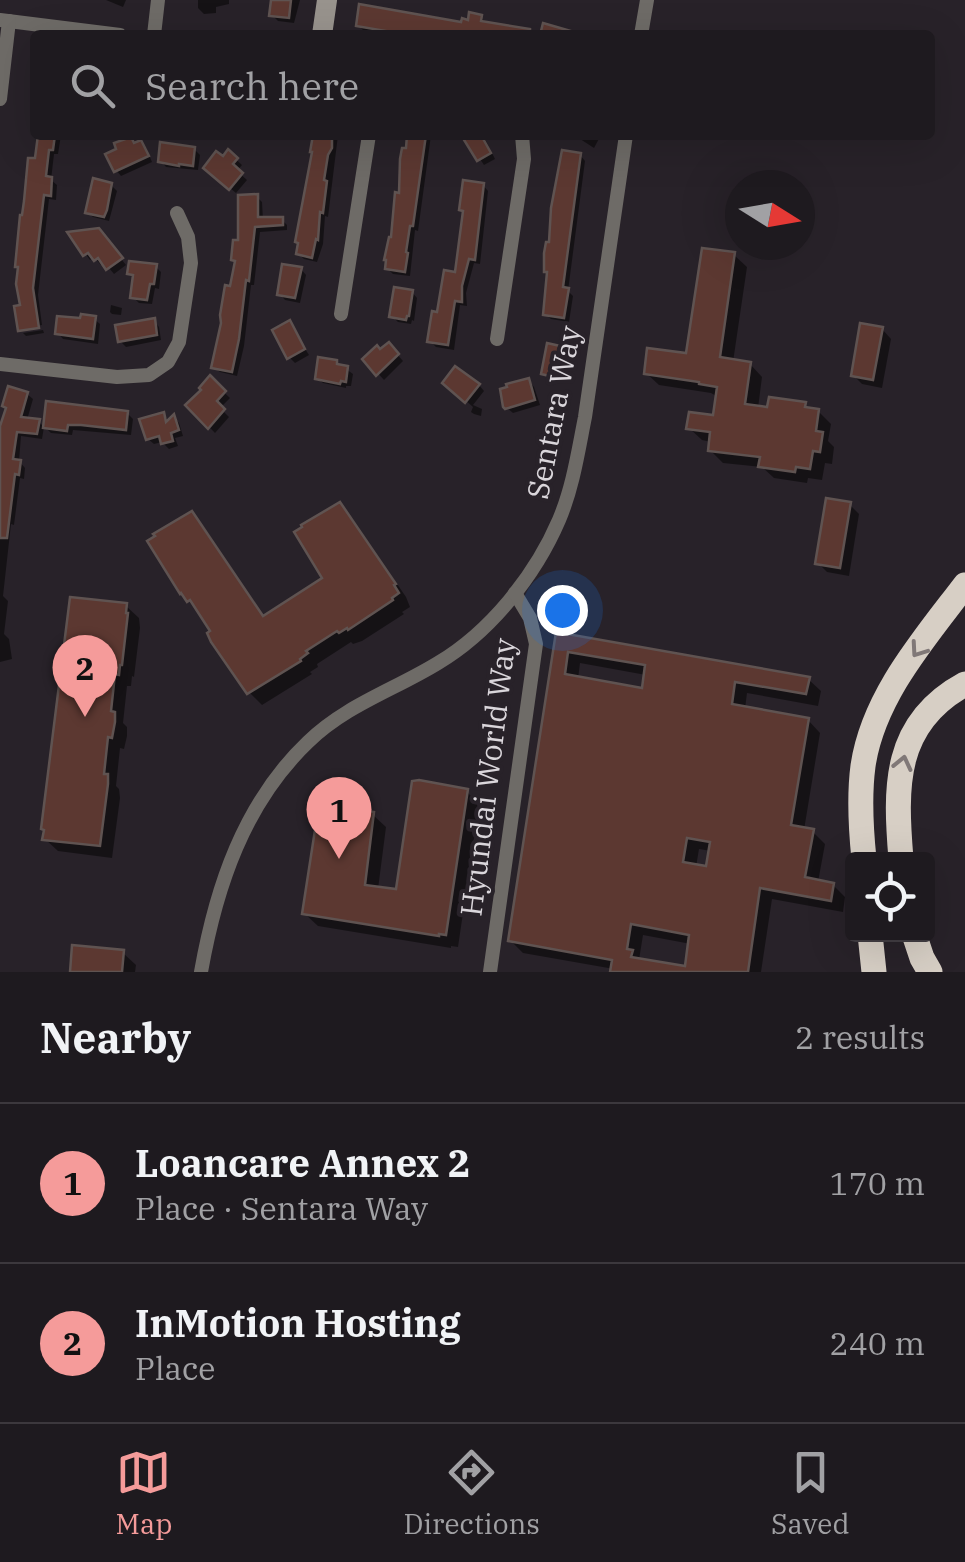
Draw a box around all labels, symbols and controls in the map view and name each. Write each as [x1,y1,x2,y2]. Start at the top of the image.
search box [30,30,935,140]
icon: search [65,58,120,113]
text: Search here [145,61,359,110]
north arrow [725,170,815,260]
street label: Sentara Way [517,322,589,502]
your location [537,585,588,636]
pin: 2 [52,634,118,717]
street label: Hyundai World Way [451,636,523,918]
one-way arrow [912,638,930,657]
one-way arrow [891,755,912,772]
pin: 1 [306,776,372,859]
map controls [845,852,935,942]
button: locate [845,852,935,942]
text: Nearby [40,1010,191,1065]
text: 2 results [795,1016,925,1058]
text: Loancare Annex 2 [135,1138,471,1187]
text: 1 [63,1162,82,1204]
text: 170 m [829,1162,925,1204]
text: Place · Sentara Way [135,1187,428,1229]
text: InMotion Hosting [135,1298,461,1347]
text: 2 [63,1322,82,1364]
text: 240 m [829,1322,925,1364]
text: Place [135,1347,215,1389]
tab: Map [116,1445,172,1542]
tab: Directions [403,1445,540,1542]
tab: Saved [771,1445,849,1542]

